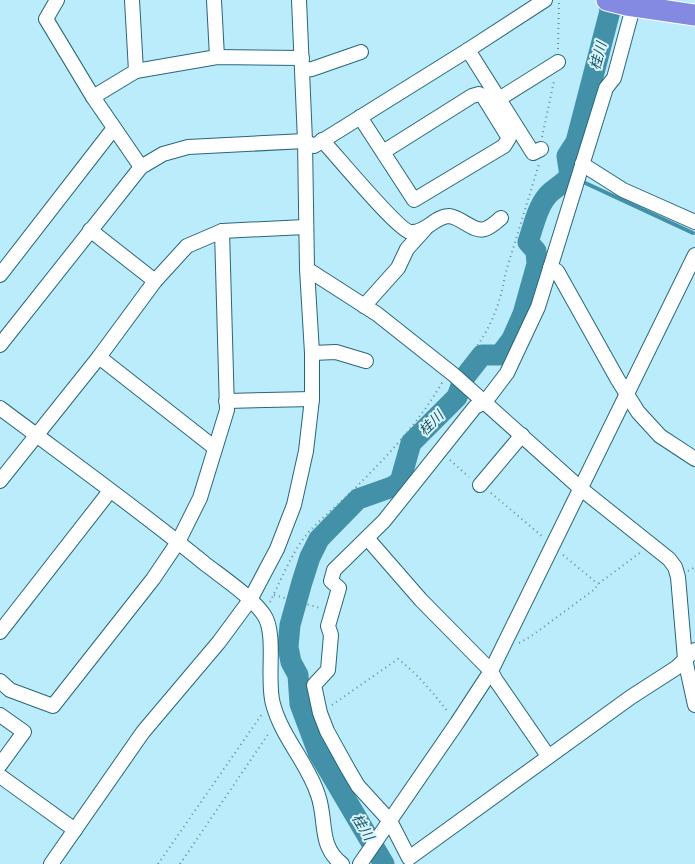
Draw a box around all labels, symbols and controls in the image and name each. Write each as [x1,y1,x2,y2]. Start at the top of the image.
water label: 桂川 [585,38,612,72]
water label: 桂川 [414,405,449,440]
water label: 桂川 [347,810,380,846]

